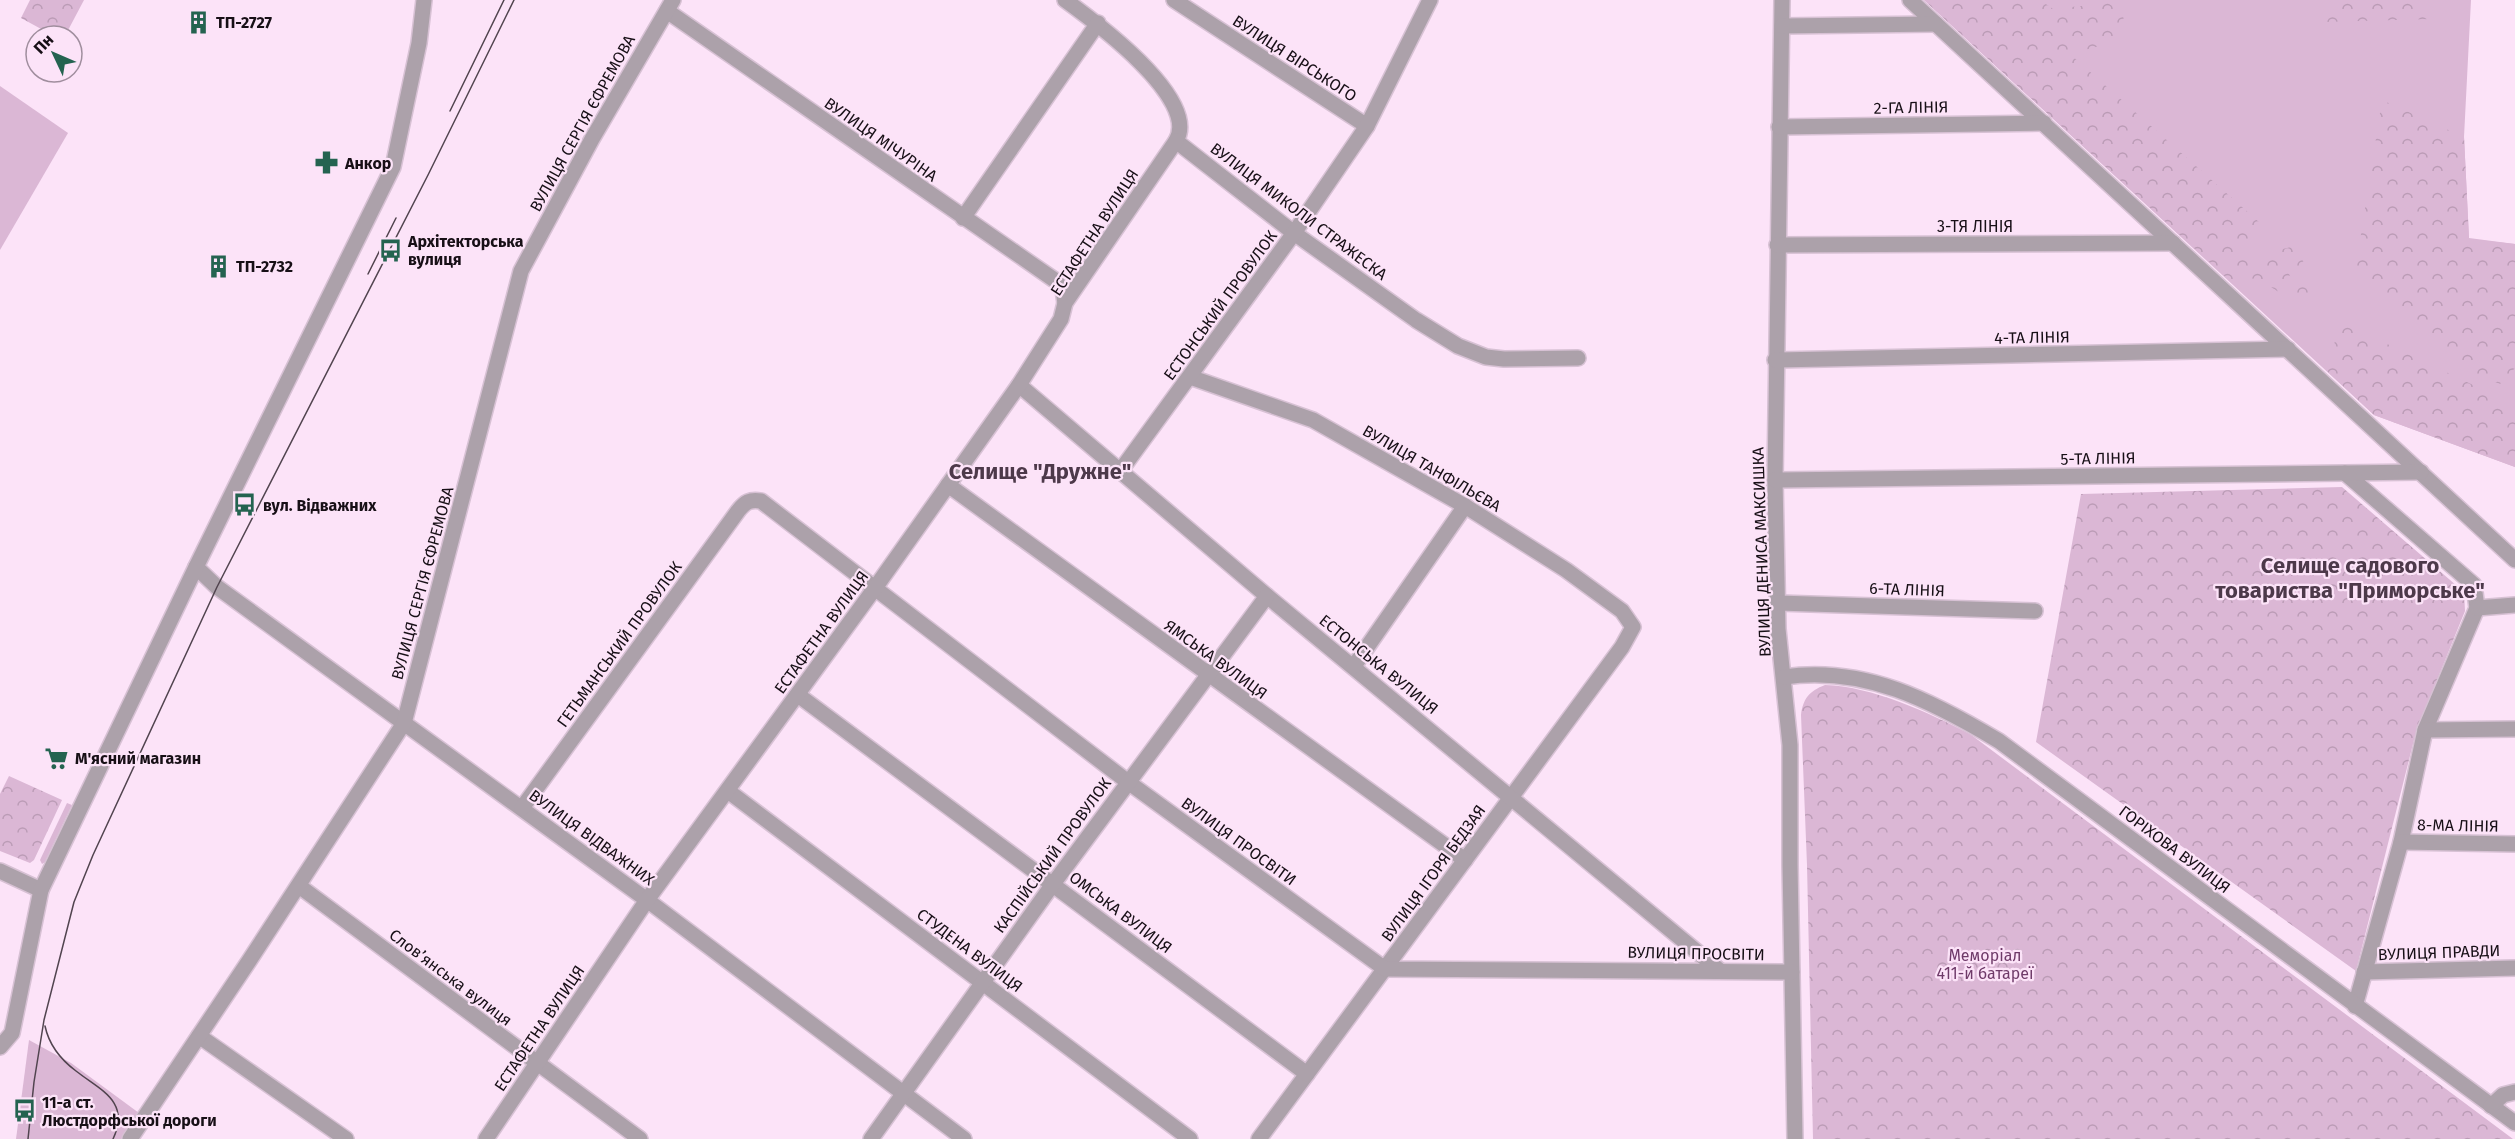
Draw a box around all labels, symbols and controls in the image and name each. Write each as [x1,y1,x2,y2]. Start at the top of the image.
building icon: ТП-2727 [185,9,211,35]
street label: ВУЛИЦЯ ВІРСЬКОГО [1229,11,1360,106]
place label: ТП-2727 [216,13,273,32]
north arrow [24,24,84,84]
text: Пн [30,30,57,58]
street label: ВУЛИЦЯ СЕРГІЯ ЄФРЕМОВА [526,31,639,215]
street label: ВУЛИЦЯ МІЧУРІНА [821,93,941,186]
street label: 2-ГА ЛІНІЯ [1873,97,1949,118]
street label: ВУЛИЦЯ МИКОЛИ СТРАЖЕСКА [1207,139,1391,285]
pharmacy icon: Анкор [314,150,340,176]
place label: Анкор [344,154,391,173]
street label: ЕСТАФЕТНА ВУЛИЦЯ [1046,165,1143,299]
street label: 3-ТЯ ЛІНІЯ [1937,217,2013,236]
street label: ЕСТОНСЬКИЙ ПРОВУЛОК [1160,226,1281,384]
place label: Архітекторська вулиця [407,232,524,269]
bus stop icon: Архітекторська вулиця [377,237,403,263]
building icon: ТП-2732 [205,253,231,279]
place label: ТП-2732 [236,257,293,276]
street label: 4-ТА ЛІНІЯ [1994,327,2070,348]
street label: ВУЛИЦЯ ТАНФІЛЬЄВА [1359,421,1505,516]
street label: ВУЛИЦЯ ДЕНИСА МАКСИШКА [1748,446,1775,657]
street label: 5-ТА ЛІНІЯ [2060,448,2136,469]
district label: Селище "Дружне" [949,458,1131,485]
street label: ВУЛИЦЯ СЕРГІЯ ЄФРЕМОВА [388,484,458,682]
bus stop icon: вул. Відважних [232,492,258,518]
place label: вул. Відважних [263,496,377,515]
district label: Селище садового товариства "Приморське" [2215,552,2485,604]
street label: ГЕТЬМАНСЬКИЙ ПРОВУЛОК [553,557,686,731]
street label: ЕСТАФЕТНА ВУЛИЦЯ [770,567,872,697]
street label: 6-ТА ЛІНІЯ [1869,579,1945,600]
street label: ЕСТОНСЬКА ВУЛИЦЯ [1315,611,1442,718]
street label: ЯМСЬКА ВУЛИЦЯ [1161,616,1271,703]
supermarket icon: М'ясний магазин [44,745,70,771]
place label: М'ясний магазин [75,749,201,768]
street label: КАСПІЙСЬКИЙ ПРОВУЛОК [990,773,1115,937]
street label: ВУЛИЦЯ ВІДВАЖНИХ [525,786,658,889]
street label: ВУЛИЦЯ ПРОСВІТИ [1178,793,1300,889]
street label: ВУЛИЦЯ ІГОРЯ БЕДЗАЯ [1377,801,1489,945]
street label: ГОРІХОВА ВУЛИЦЯ [2115,801,2234,897]
street label: 8-МА ЛІНІЯ [2417,815,2499,836]
street label: ОМСЬКА ВУЛИЦЯ [1066,868,1176,957]
street label: СТУДЕНА ВУЛИЦЯ [913,904,1026,996]
street label: Словʼянська вулиця [386,925,516,1030]
street label: ВУЛИЦЯ ПРАВДИ [2378,941,2501,964]
street label: ВУЛИЦЯ ПРОСВІТИ [1627,943,1765,964]
park label: Меморіал 411-й батареї [1936,946,2034,983]
street label: ЕСТАФЕТНА ВУЛИЦЯ [490,962,588,1095]
place label: 11-а ст. Люстдорфської дороги [42,1093,217,1130]
bus stop icon: 11-а ст. Люстдорфської дороги [11,1098,37,1124]

